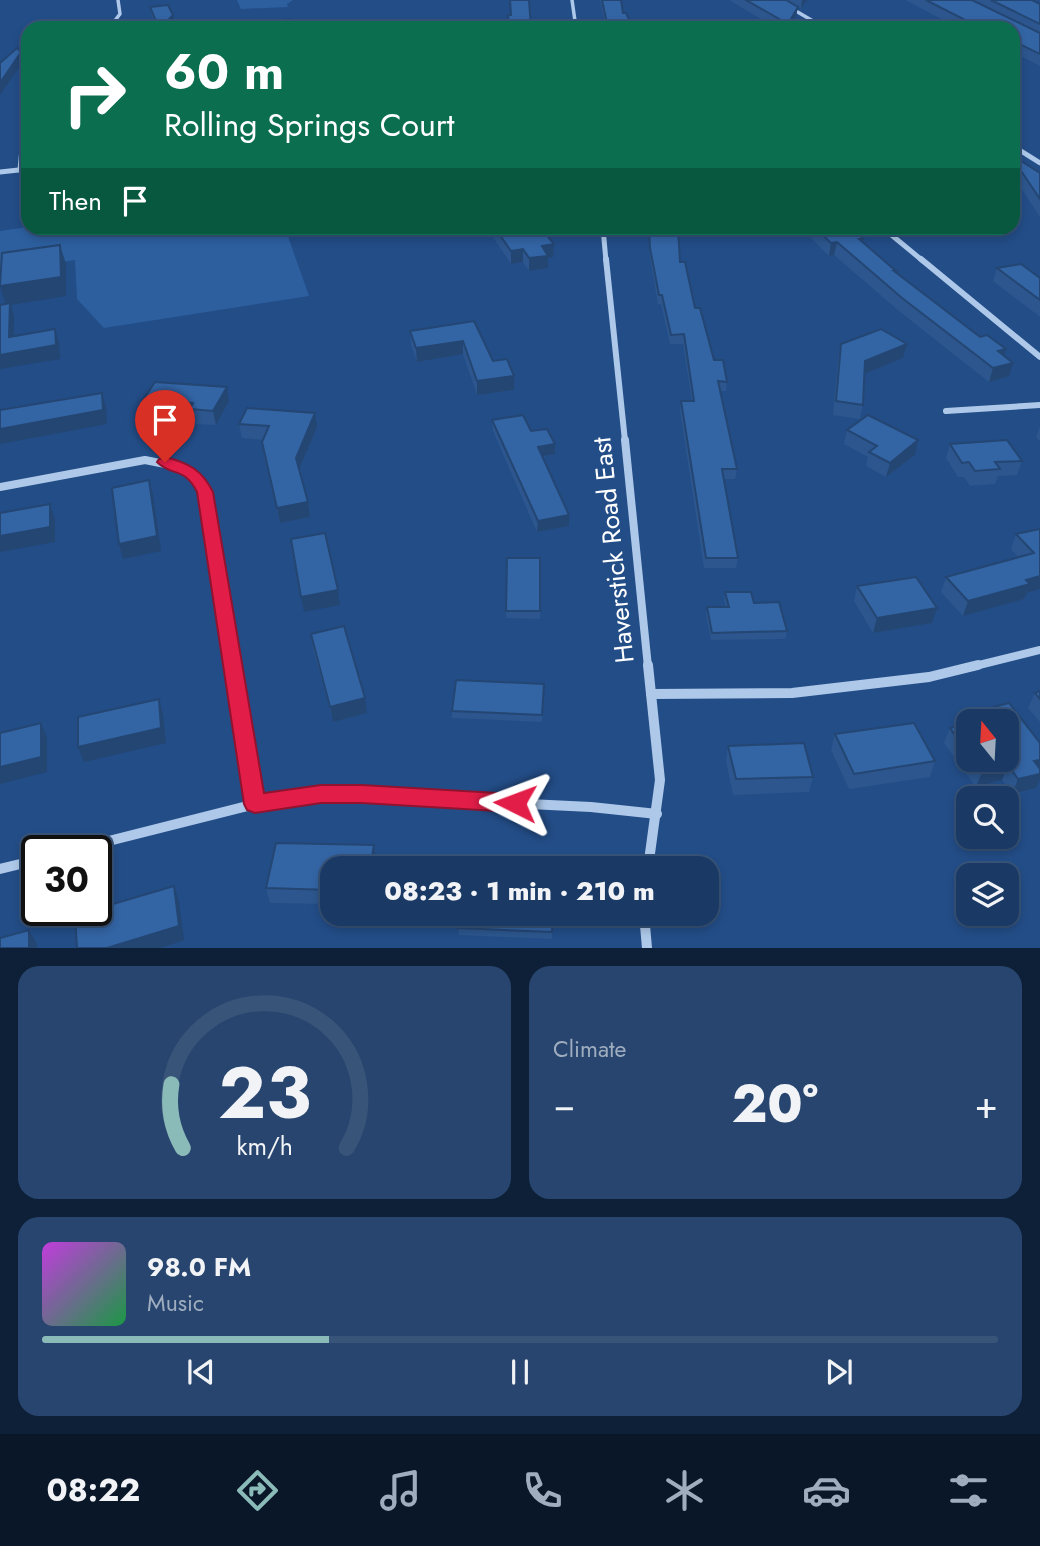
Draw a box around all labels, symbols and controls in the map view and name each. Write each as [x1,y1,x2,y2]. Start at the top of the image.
text: 60 m [164,37,284,107]
icon: right [49,49,140,140]
text: Rolling Springs Court [164,102,455,148]
text: Then [49,182,102,220]
icon: arrive [116,182,154,220]
pin [135,390,195,462]
icon: arrive [146,401,184,439]
street label: Haverstick Road East [582,434,644,665]
north arrow [956,709,1018,772]
map controls [956,709,1019,926]
position arrow [478,766,552,840]
button: search [956,786,1019,849]
speed limit sign: 30 [21,835,112,926]
button: layers [956,863,1019,926]
text: 08:23 · 1 min · 210 m [384,872,655,910]
text: Climate [553,1032,626,1066]
text: 23 [218,1041,311,1146]
text: 20° [732,1066,818,1142]
text: − [553,1077,575,1132]
text: + [975,1077,998,1132]
text: km/h [236,1128,293,1164]
text: 98.0 FM [147,1248,251,1286]
text: Music [147,1286,204,1320]
icon: previous [182,1353,220,1391]
icon: pause [501,1353,539,1391]
icon: next [820,1353,858,1391]
icon: directions [233,1466,282,1515]
icon: music [376,1466,425,1515]
icon: phone [518,1466,567,1515]
icon: climate [660,1466,709,1515]
icon: car [802,1466,851,1515]
icon: filters [944,1466,993,1515]
text: 08:22 [47,1467,140,1513]

